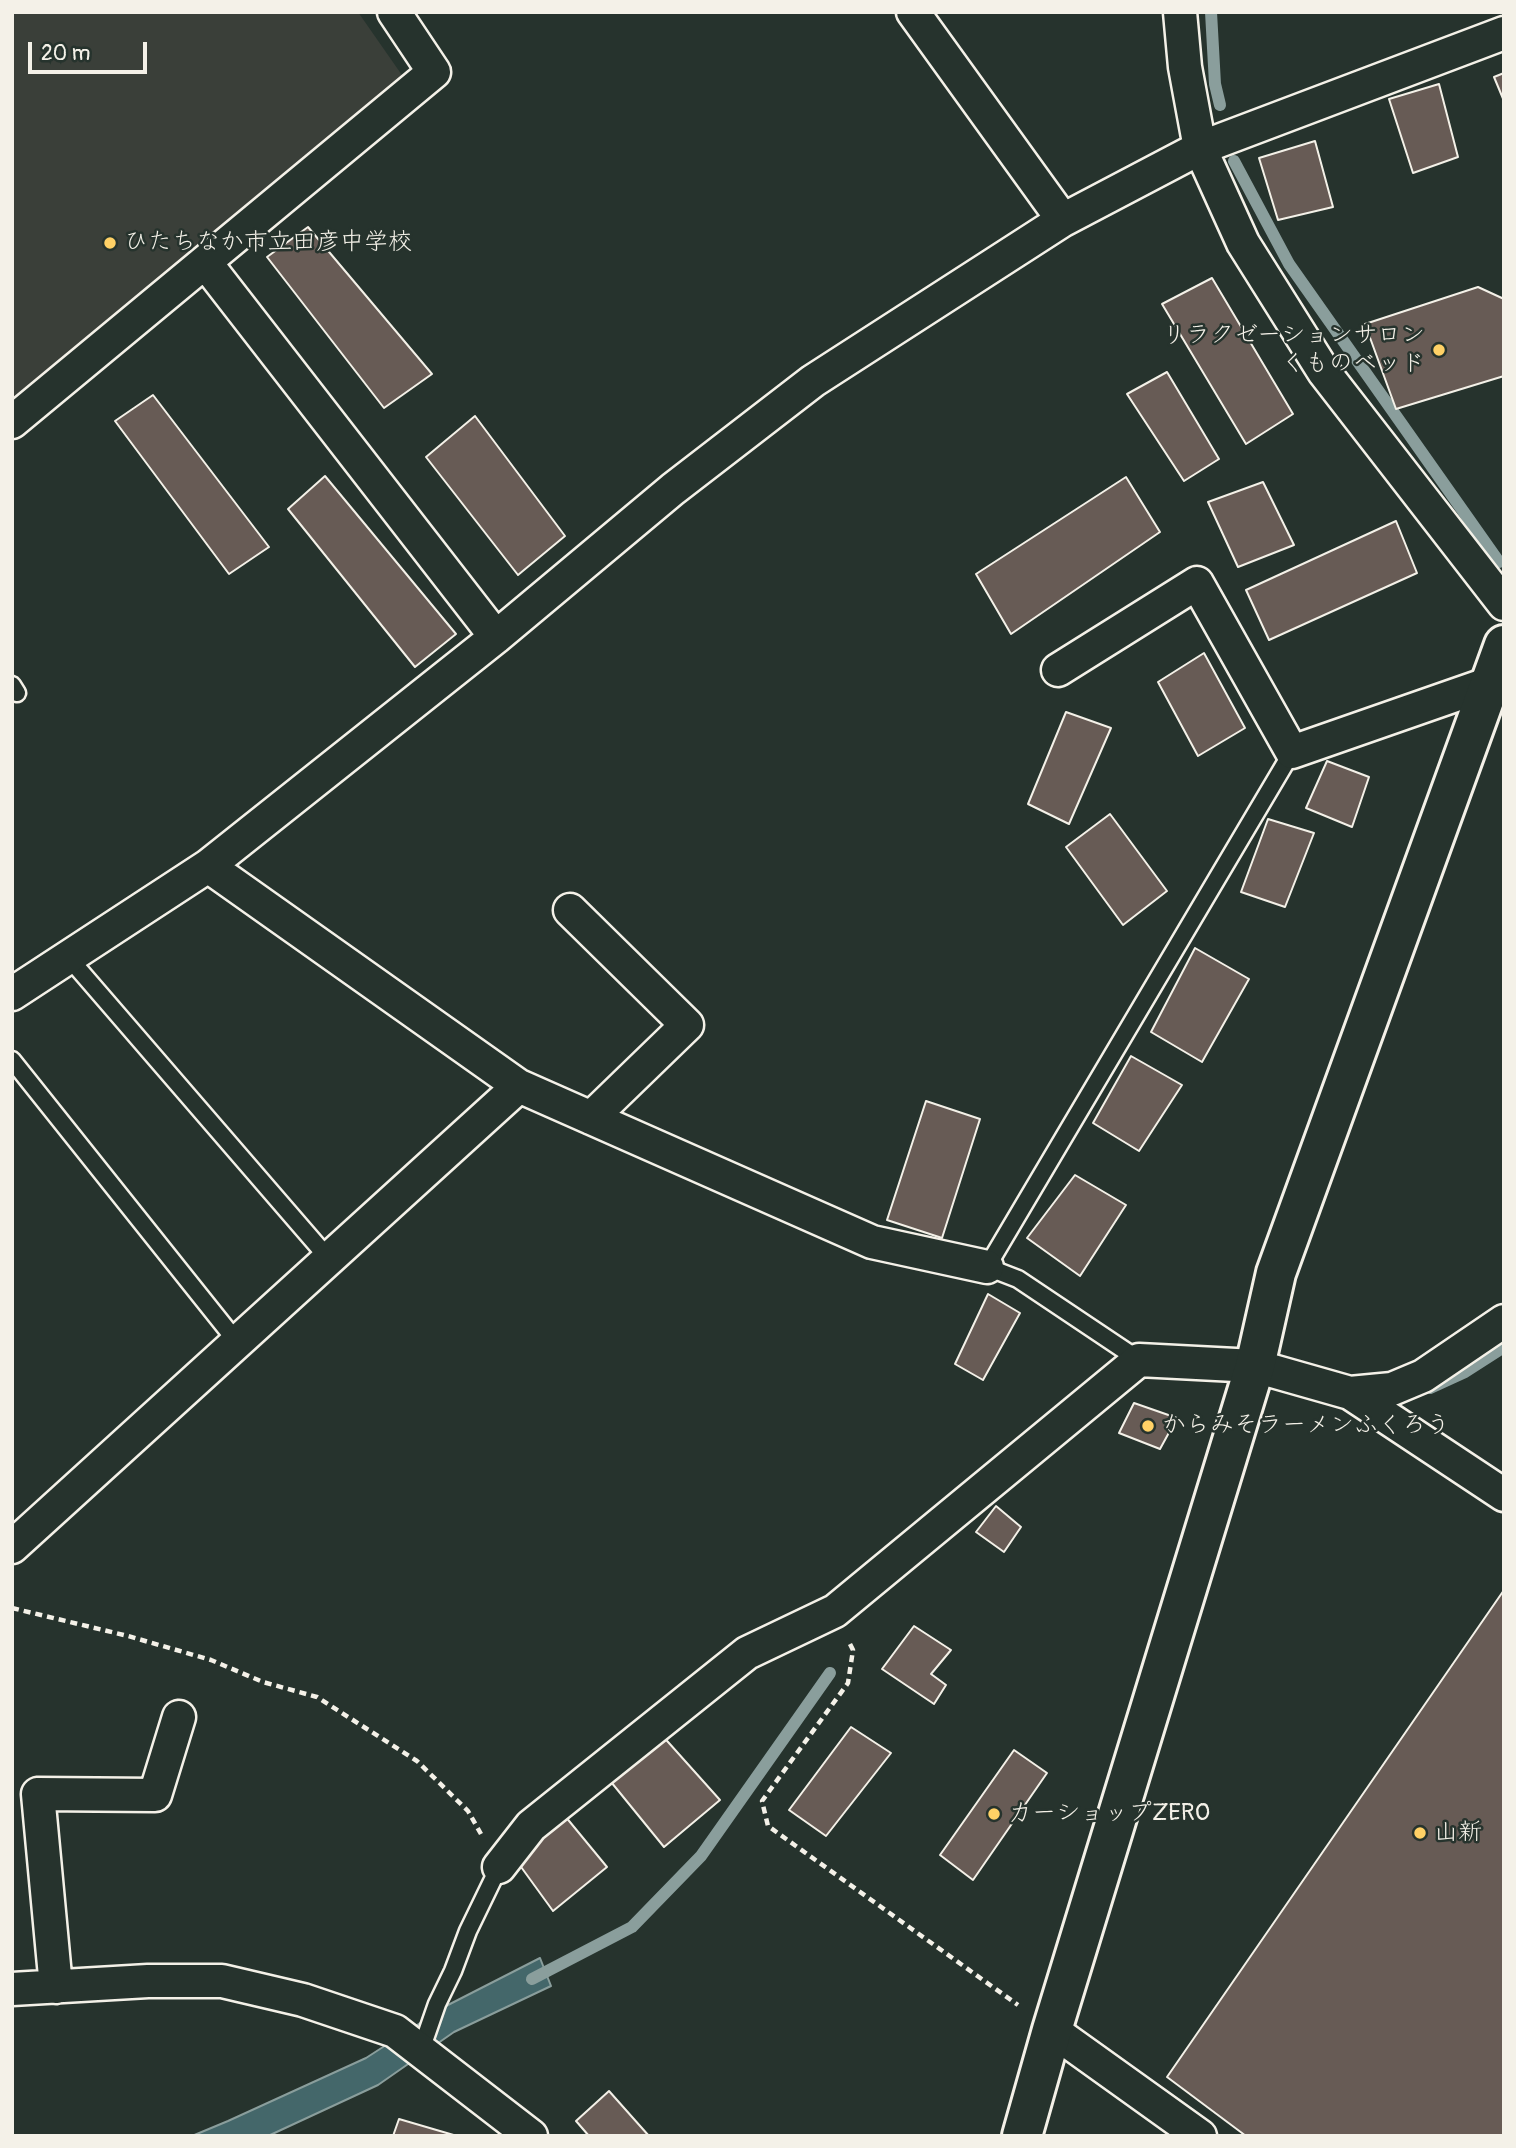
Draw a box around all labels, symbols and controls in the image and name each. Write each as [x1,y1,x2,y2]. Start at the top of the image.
scale bar [32,28,150,72]
text: 20 m [41,40,90,67]
place label: ひたちなか市立田彦中学校 [124,229,412,257]
marker: ひたちなか市立田彦中学校 [102,235,118,251]
place label: リラクゼーションサロン くものベッド [1162,322,1425,378]
marker: リラクゼーションサロン くものベッド [1431,342,1447,358]
place label: からみそラーメンふくろう [1162,1412,1450,1440]
marker: からみそラーメンふくろう [1140,1418,1156,1434]
place label: カーショップZERO [1008,1800,1210,1828]
marker: カーショップZERO [986,1806,1002,1822]
place label: 山新 [1434,1819,1482,1847]
marker: 山新 [1412,1825,1428,1841]

